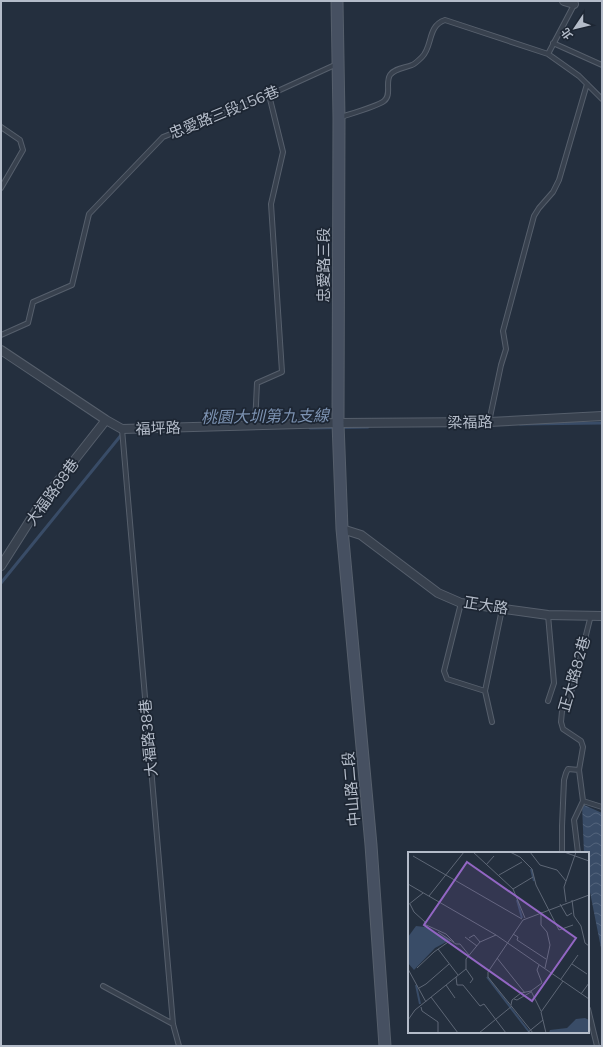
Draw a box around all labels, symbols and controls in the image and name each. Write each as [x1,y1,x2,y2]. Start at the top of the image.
north arrow [555,8,595,48]
text: 北 [558,25,576,42]
street label: 忠愛路三段156巷 [166,81,282,143]
street label: 忠愛路三段 [314,227,333,303]
water label: 桃園大圳第九支線 [201,405,331,427]
street label: 梁福路 [447,412,493,432]
street label: 福坪路 [135,418,181,438]
street label: 大福路88巷 [21,455,83,529]
street label: 正大路 [462,592,510,618]
street label: 正大路82巷 [554,634,594,714]
street label: 大福路38巷 [135,698,161,778]
street label: 中山路二段 [338,751,364,827]
inset map [408,852,589,1033]

